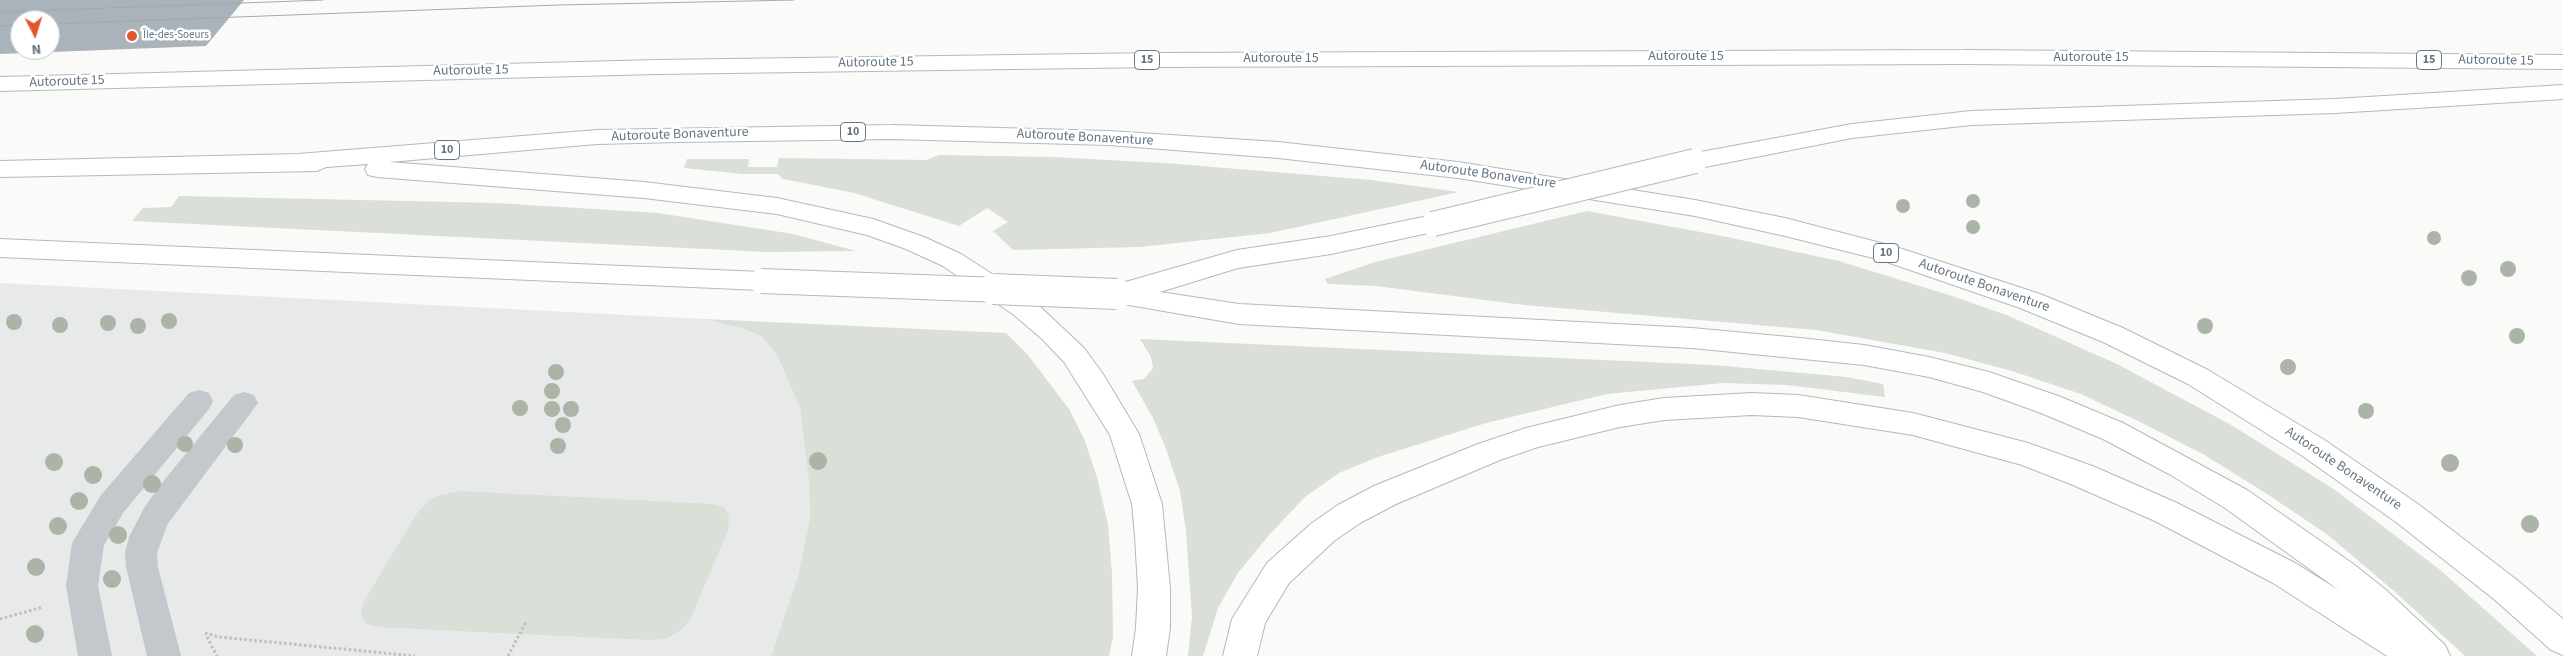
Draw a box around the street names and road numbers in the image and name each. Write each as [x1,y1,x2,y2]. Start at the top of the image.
street label: Autoroute 15 [1648,49,1724,65]
road number: 15 [1134,50,1160,70]
street label: Autoroute 15 [2053,50,2129,66]
road number: 15 [2416,50,2442,70]
street label: Autoroute 15 [1243,51,1319,67]
street label: Autoroute 15 [2458,52,2534,70]
street label: Autoroute 15 [838,54,914,72]
street label: Autoroute 15 [433,62,509,80]
street label: Autoroute 15 [29,72,105,92]
road number: 10 [840,122,866,142]
street label: Autoroute Bonaventure [611,124,749,146]
street label: Autoroute Bonaventure [1016,126,1154,150]
road number: 10 [434,140,460,160]
street label: Autoroute Bonaventure [1419,157,1557,193]
road number: 10 [1874,244,1898,262]
street label: Autoroute Bonaventure [1916,256,2052,316]
street label: Autoroute Bonaventure [2281,424,2405,514]

